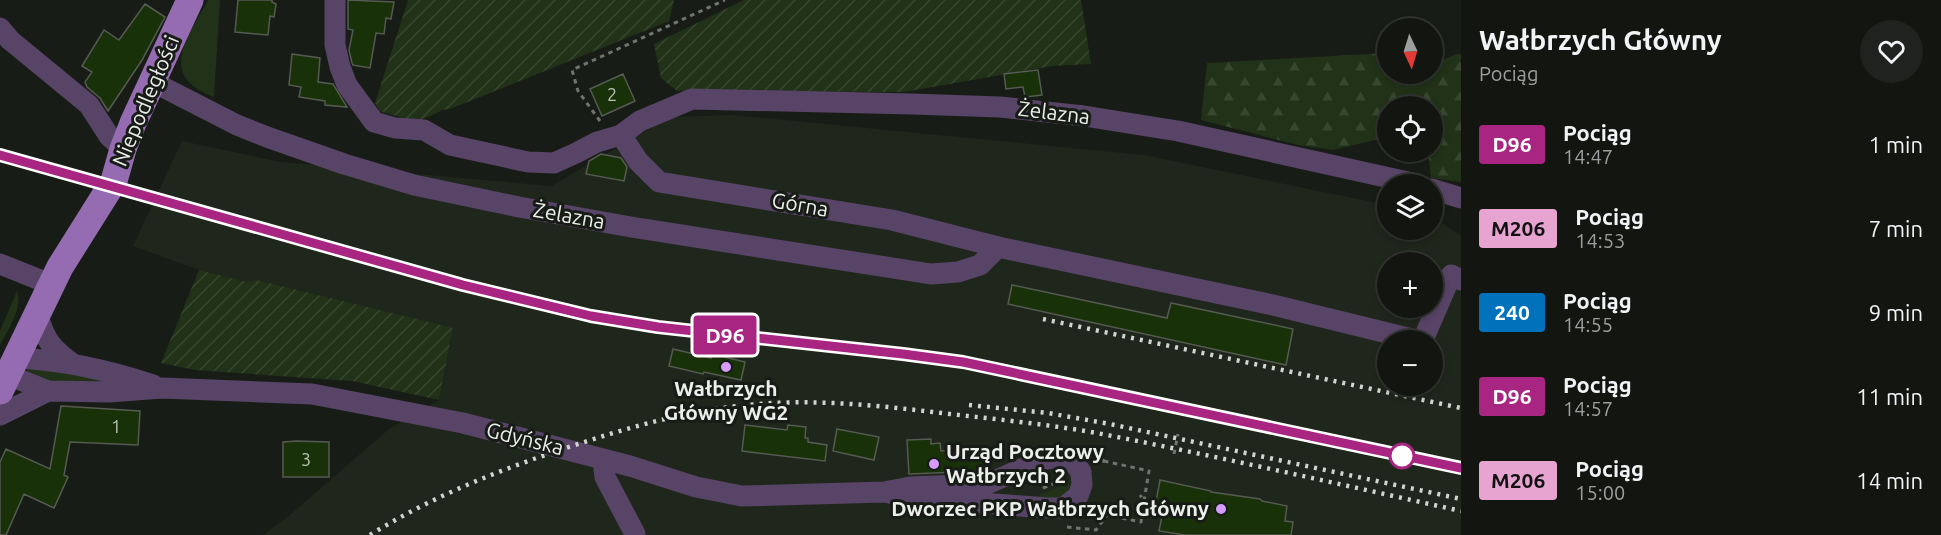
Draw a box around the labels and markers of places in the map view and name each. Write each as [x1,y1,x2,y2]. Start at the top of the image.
marker: Wałbrzych Główny WG2 [719,360,733,374]
place label: Wałbrzych Główny WG2 [664,376,788,424]
place label: Urząd Pocztowy Wałbrzych 2 [946,439,1104,487]
unlabelled marker [1389,443,1415,469]
marker: Urząd Pocztowy Wałbrzych 2 [927,457,941,471]
place label: Dworzec PKP Wałbrzych Główny [891,496,1209,520]
marker: Dworzec PKP Wałbrzych Główny [1214,502,1228,516]

